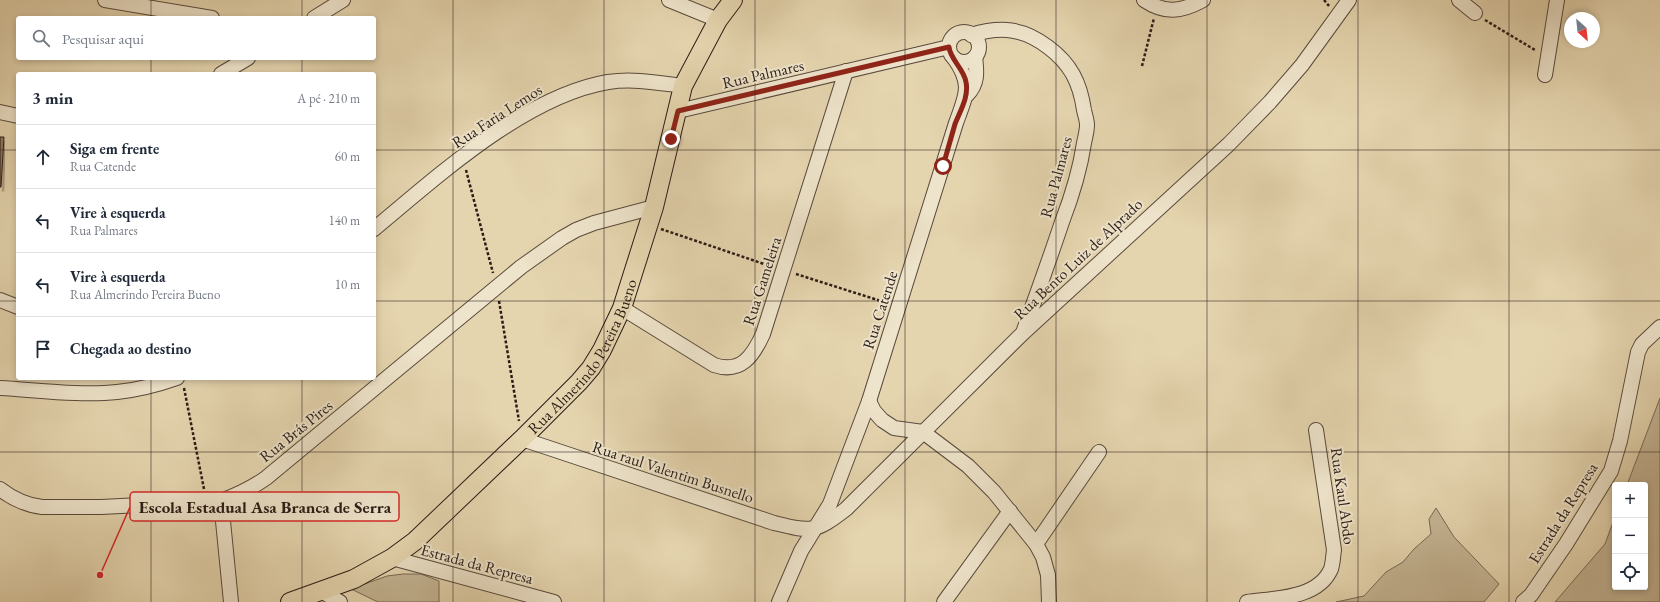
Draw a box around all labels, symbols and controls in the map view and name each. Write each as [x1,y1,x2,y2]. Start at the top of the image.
north arrow [1564,12,1600,48]
search box [16,16,376,60]
icon: search [30,27,52,49]
text: Pesquisar aqui [62,29,144,48]
street label: Rua Palmares [720,54,806,94]
street label: Rua Faria Lemos [448,79,546,153]
text: 3 min [32,87,73,109]
text: A pé · 210 m [297,90,360,107]
route end [662,130,680,148]
street label: Rua Palmares [1035,134,1077,220]
text: Siga em frente [70,139,159,158]
icon: ahead [32,146,54,168]
text: 60 m [335,148,360,165]
route start [934,157,952,175]
text: Rua Catende [70,158,136,175]
street label: Rua Bento Luiz de Alprado [1009,194,1147,324]
text: Vire à esquerda [70,203,166,222]
icon: left [32,210,54,232]
text: 140 m [329,212,360,229]
text: Rua Palmares [70,222,138,239]
street label: Rua Gameleira [738,233,786,328]
text: Vire à esquerda [70,267,166,286]
street label: Rua Catende [857,268,903,352]
icon: left [32,274,54,296]
text: 10 m [335,276,360,293]
street label: Rua Almerindo Pereira Bueno [523,276,641,438]
text: Rua Almerindo Pereira Bueno [70,286,220,303]
icon: arrive [32,338,54,360]
text: Chegada ao destino [70,339,191,358]
street label: Rua Brás Pires [255,395,337,467]
street label: Rua raul Valentim Busnello [590,436,756,508]
street label: Rua Kaul Abdo [1326,446,1360,546]
street label: Estrada da Represa [1524,458,1603,567]
map controls [1612,482,1648,590]
button: + [1612,482,1648,518]
callout: Escola Estadual Asa Branca de Serra [130,492,399,521]
text: Escola Estadual Asa Branca de Serra [139,496,392,518]
button: − [1612,518,1648,554]
street label: Estrada da Represa [419,539,536,589]
button: locate [1612,554,1648,590]

